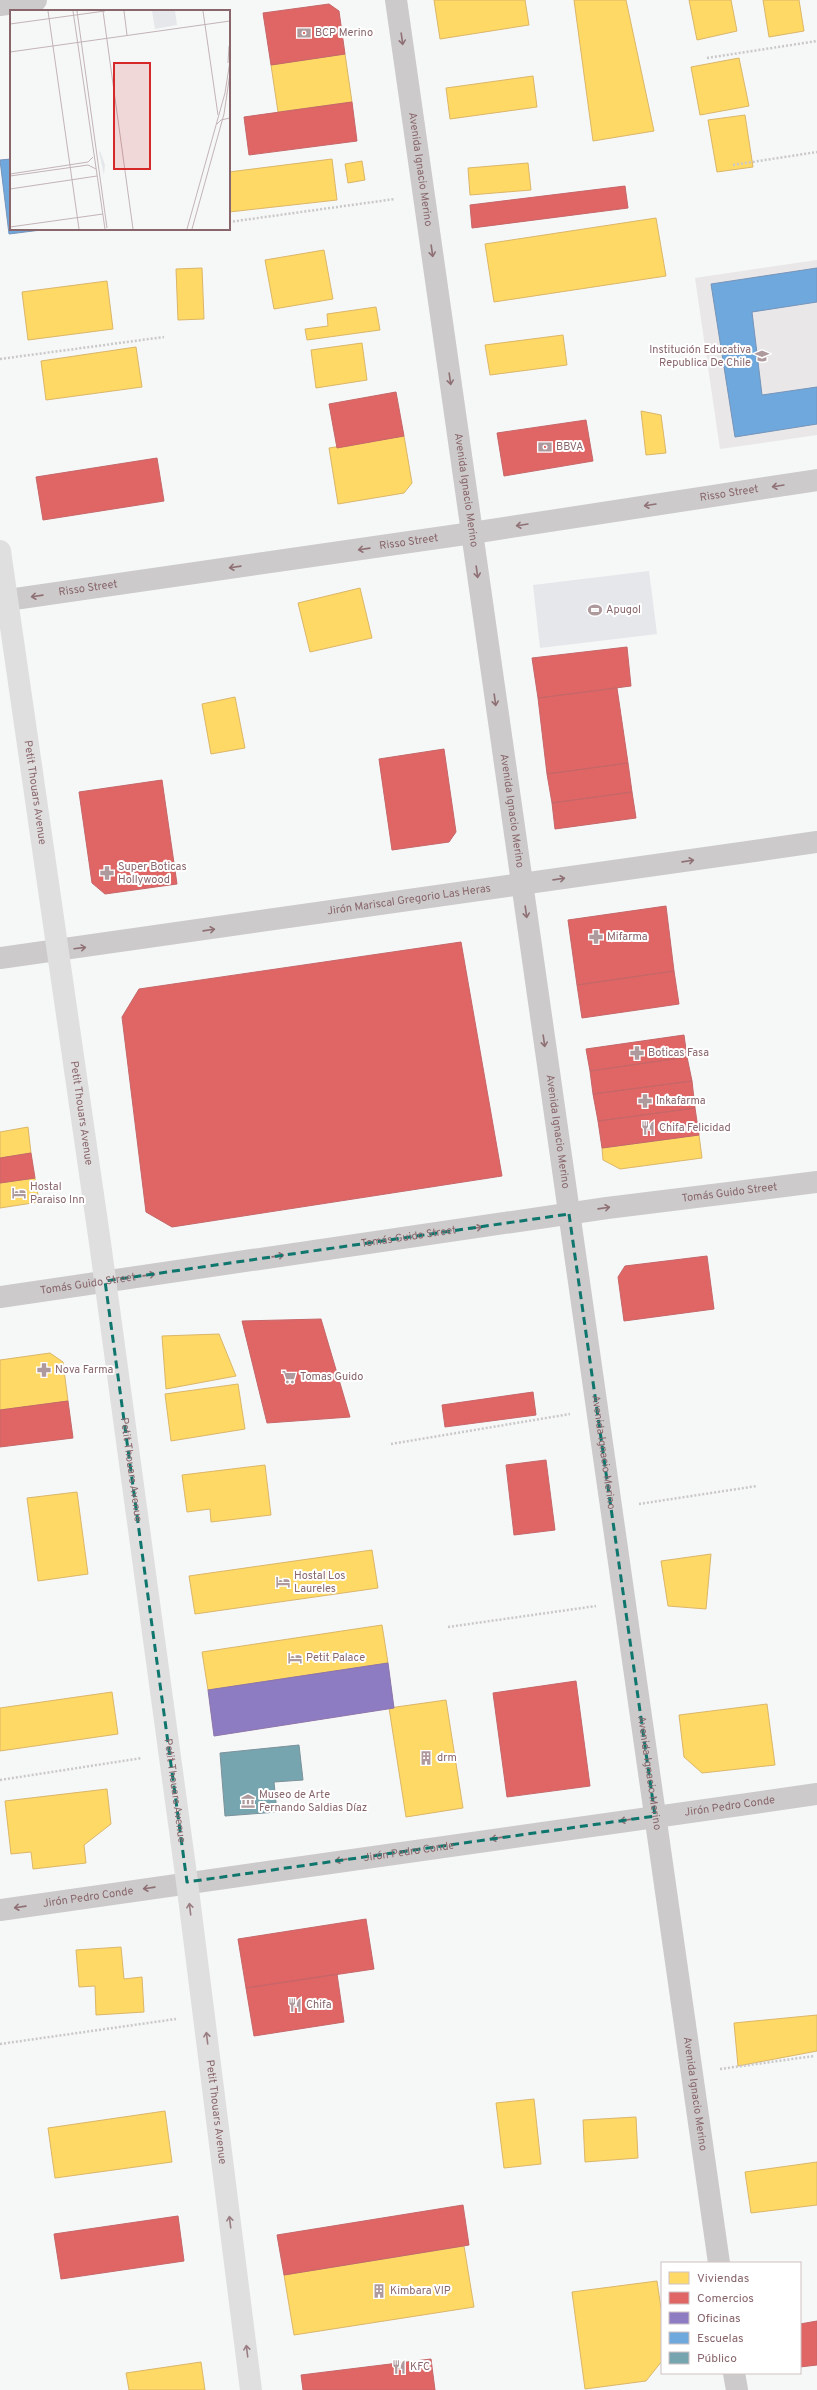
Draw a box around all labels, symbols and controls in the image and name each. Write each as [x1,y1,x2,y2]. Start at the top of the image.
inset map [10,10,230,230]
bank icon: BCP Merino [296,25,312,41]
place label: BCP Merino [315,26,373,40]
one-way arrow [398,32,406,45]
street label: Avenida Ignacio Merino [405,111,435,227]
one-way arrow [428,244,436,257]
place label: Institución Educativa Republica De Chile [649,343,751,370]
school or university icon: Institución Educativa Republica De Chile [754,348,770,364]
one-way arrow [446,372,454,385]
street label: Avenida Ignacio Merino [451,432,481,548]
bank icon: BBVA [537,439,553,455]
place label: BBVA [556,440,583,454]
street label: Risso Street [699,482,760,505]
one-way arrow [772,482,785,490]
one-way arrow [644,502,657,510]
one-way arrow [515,521,528,529]
street label: Risso Street [378,531,439,553]
one-way arrow [358,545,371,553]
one-way arrow [229,563,242,571]
one-way arrow [473,565,481,578]
street label: Risso Street [58,577,118,599]
one-way arrow [31,592,44,600]
sports icon: Apugol [587,602,603,618]
place label: Apugol [606,603,641,617]
one-way arrow [491,694,499,707]
street label: Petit Thouars Avenue [20,739,49,846]
street label: Avenida Ignacio Merino [497,753,527,869]
one-way arrow [681,857,694,865]
place label: Super Boticas Hollywood [118,860,187,887]
pharmacy icon: Super Boticas Hollywood [99,865,115,881]
one-way arrow [552,875,565,883]
street label: Jirón Mariscal Gregorio Las Heras [326,881,492,918]
one-way arrow [522,905,530,918]
one-way arrow [202,926,215,934]
pharmacy icon: Mifarma [588,929,604,945]
place label: Mifarma [607,930,648,944]
one-way arrow [73,944,86,952]
one-way arrow [540,1034,548,1047]
pharmacy icon: Boticas Fasa [629,1045,645,1061]
place label: Boticas Fasa [648,1046,709,1060]
street label: Petit Thouars Avenue [67,1060,96,1166]
street label: Avenida Ignacio Merino [542,1074,573,1190]
pharmacy icon: Inkafarma [637,1093,653,1109]
place label: Inkafarma [656,1094,706,1108]
restaurant icon: Chifa Felicidad [640,1120,656,1136]
place label: Chifa Felicidad [659,1121,731,1135]
place label: Hostal Paraiso Inn [30,1180,85,1207]
street label: Tomás Guido Street [681,1180,778,1206]
hotel icon: Hostal Paraiso Inn [11,1185,27,1201]
one-way arrow [598,1204,611,1212]
street label: Tomás Guido Street [360,1223,457,1251]
one-way arrow [469,1224,482,1232]
one-way arrow [271,1252,284,1260]
street label: Tomás Guido Street [39,1270,137,1298]
one-way arrow [142,1271,155,1279]
pharmacy icon: Nova Farma [36,1362,52,1378]
place label: Nova Farma [55,1363,114,1377]
supermarket icon: Tomas Guido [281,1369,297,1385]
place label: Tomas Guido [300,1370,363,1384]
street label: Avenida Ignacio Merino [588,1394,618,1510]
street label: Petit Thouars Avenue [117,1417,145,1523]
place label: Hostal Los Laureles [294,1569,345,1596]
hotel icon: Hostal Los Laureles [275,1574,291,1590]
hotel icon: Petit Palace [287,1650,303,1666]
place label: Petit Palace [306,1651,365,1665]
street label: Avenida Ignacio Merino [634,1715,664,1831]
street label: Petit Thouars Avenue [161,1738,189,1844]
building icon: drm [418,1750,434,1766]
place label: drm [437,1751,457,1765]
place label: Museo de Arte Fernando Saldias Díaz [259,1788,367,1815]
museum icon: Museo de Arte Fernando Saldias Díaz [240,1793,256,1809]
street label: Jirón Pedro Conde [683,1793,776,1820]
one-way arrow [620,1816,633,1824]
one-way arrow [491,1834,504,1842]
street label: Jirón Pedro Conde [363,1839,455,1865]
one-way arrow [335,1856,348,1864]
street label: Jirón Pedro Conde [42,1884,134,1911]
one-way arrow [142,1884,155,1892]
one-way arrow [14,1903,27,1911]
one-way arrow [187,1903,194,1916]
restaurant icon: Chifa [287,1997,303,2013]
place label: Chifa [306,1998,332,2012]
one-way arrow [203,2032,211,2045]
street label: Avenida Ignacio Merino [680,2036,710,2152]
street label: Petit Thouars Avenue [202,2059,230,2165]
one-way arrow [226,2216,234,2229]
legend [661,2262,801,2374]
text: Viviendas [697,2271,749,2287]
building icon: Kimbara VIP [371,2283,387,2299]
place label: Kimbara VIP [390,2284,451,2298]
text: Comercios [697,2291,754,2307]
text: Oficinas [697,2311,741,2327]
text: Escuelas [697,2331,744,2347]
one-way arrow [243,2345,250,2358]
text: Público [697,2351,737,2367]
restaurant icon: KFC [391,2359,407,2375]
place label: KFC [410,2360,430,2374]

